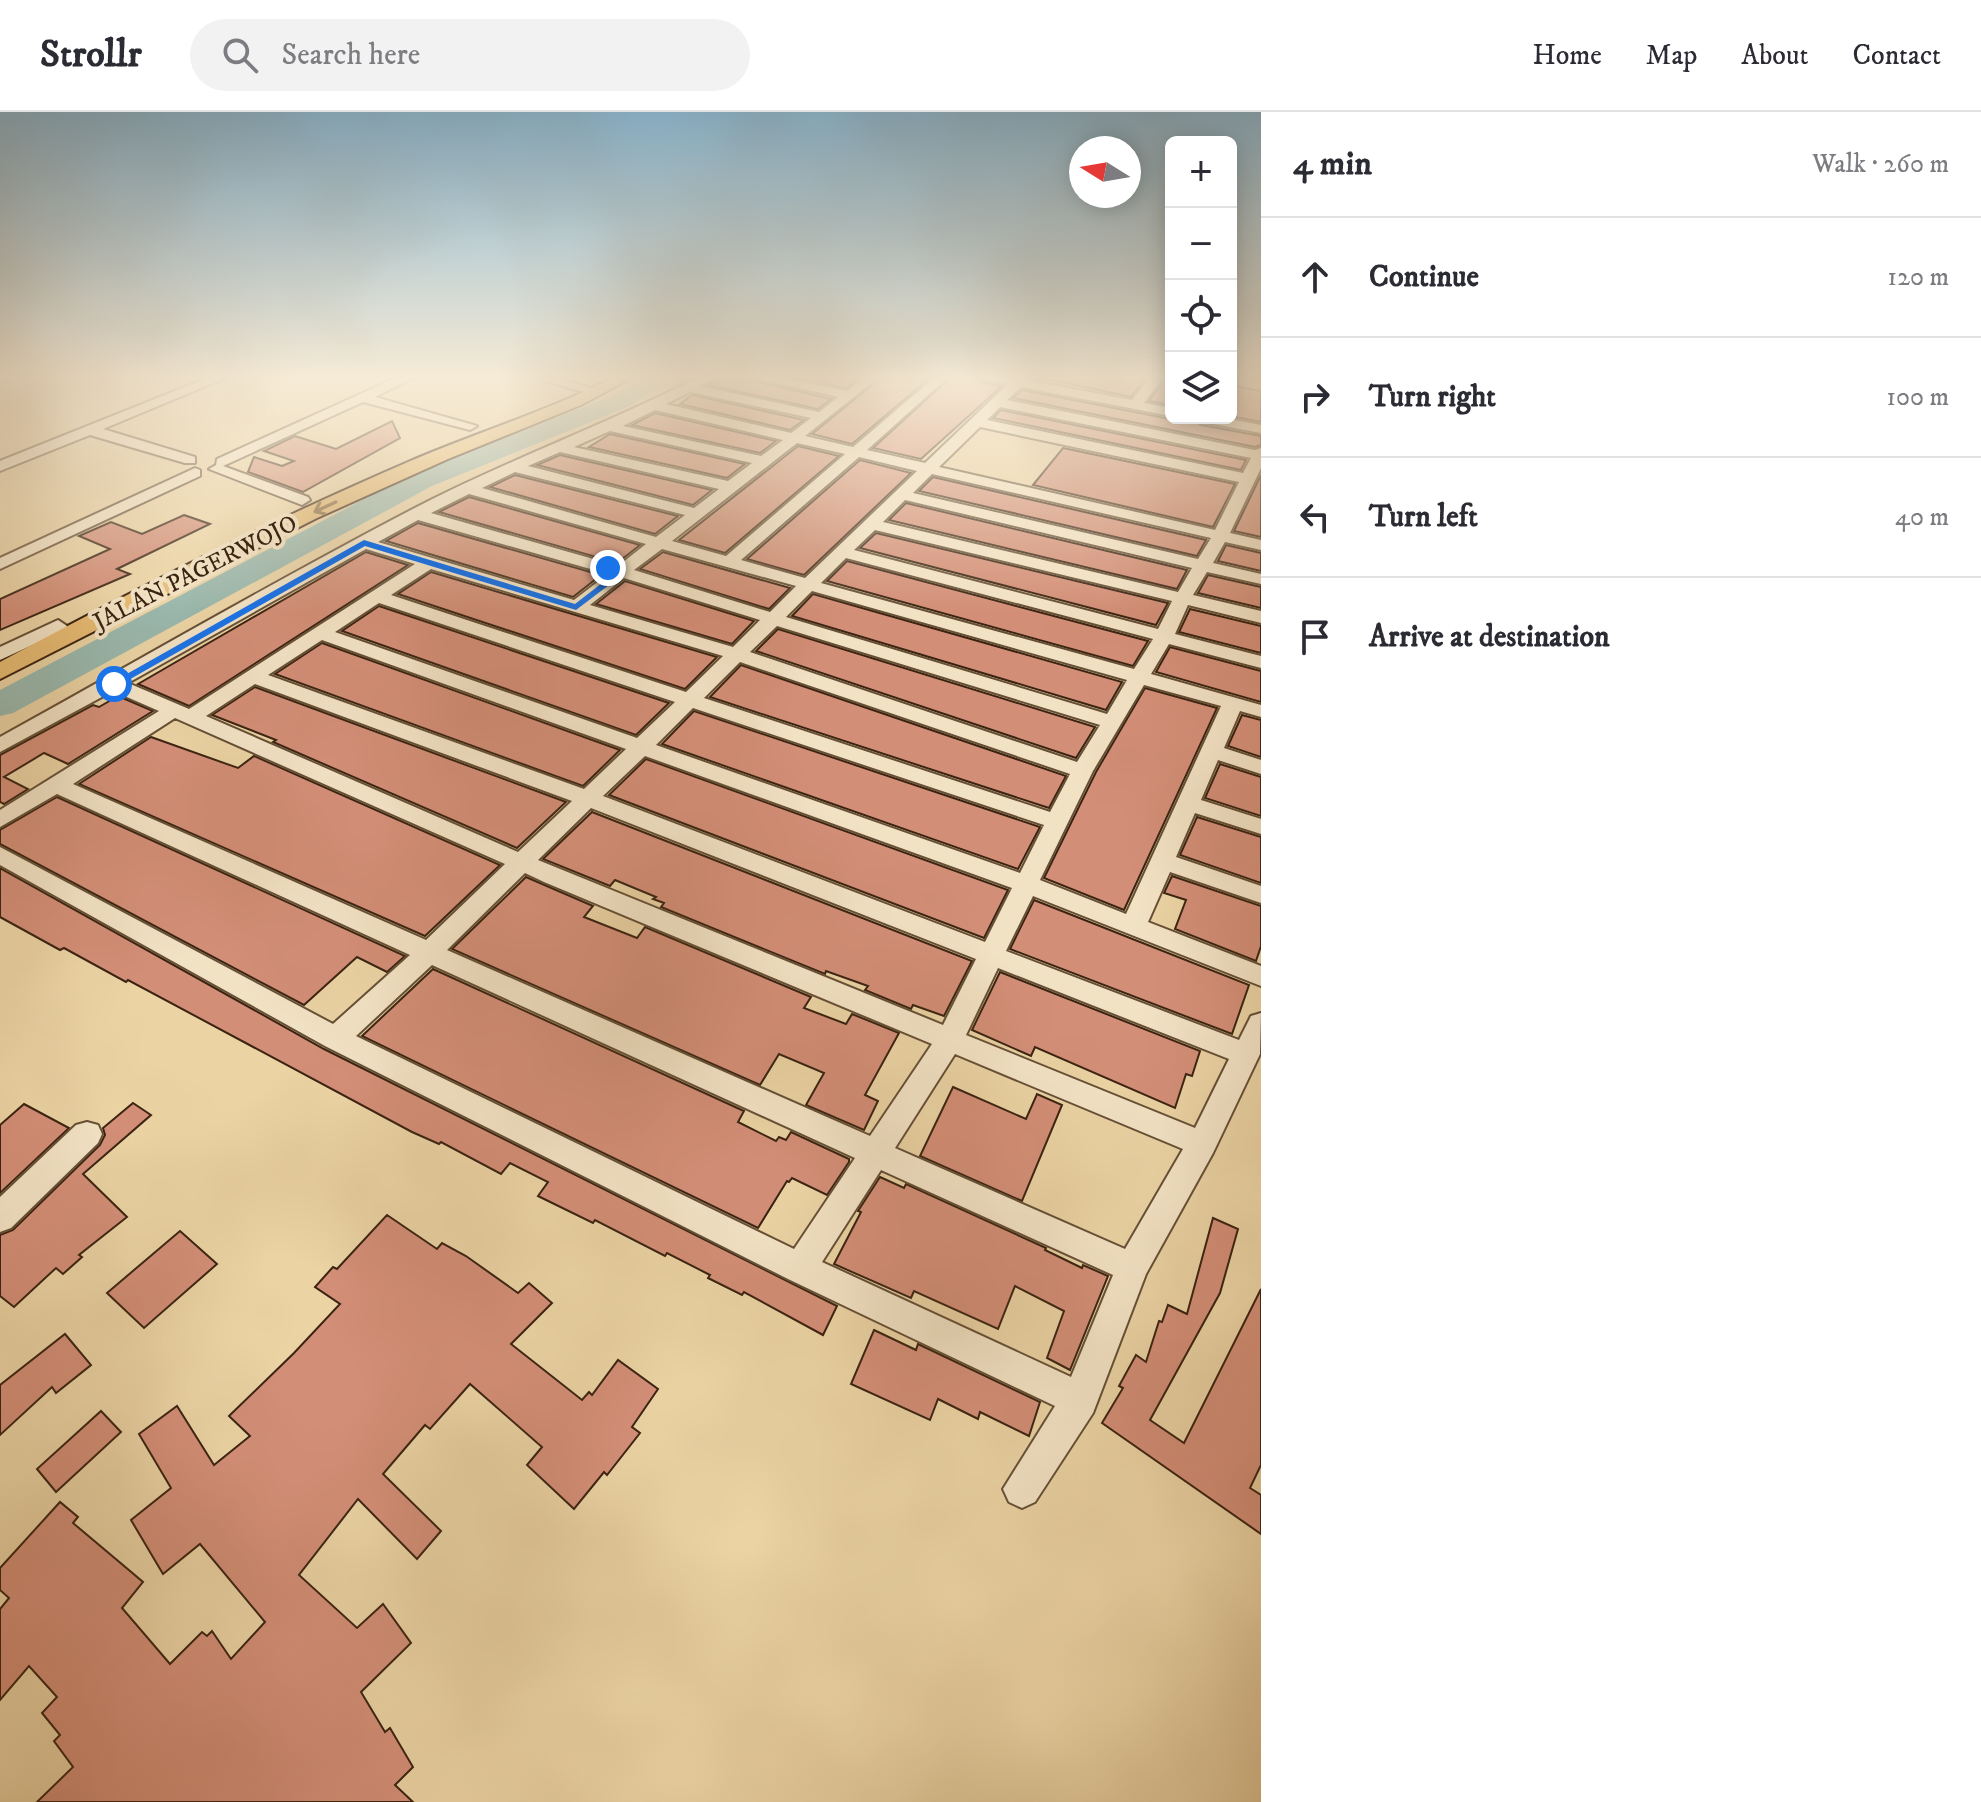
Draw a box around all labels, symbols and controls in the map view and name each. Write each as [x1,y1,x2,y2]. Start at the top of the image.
search box [190,19,750,91]
text: Strollr [40,31,142,79]
icon: search [218,33,262,77]
text: Search here [282,37,420,74]
text: Home [1533,38,1602,73]
text: Map [1646,38,1697,73]
text: About [1741,38,1808,73]
text: Contact [1852,38,1941,73]
north arrow [1069,136,1141,208]
map controls [1165,136,1237,424]
button: + [1165,136,1237,208]
text: 4 min [1293,143,1372,185]
text: Walk · 260 m [1812,148,1949,181]
button: − [1165,208,1237,280]
icon: ahead [1293,255,1337,299]
text: Continue [1369,259,1479,296]
text: 120 m [1888,261,1949,294]
button: locate [1165,280,1237,352]
button: layers [1165,352,1237,424]
icon: right [1293,375,1337,419]
text: Turn right [1369,379,1496,416]
text: 100 m [1886,381,1949,414]
icon: left [1293,495,1337,539]
text: Turn left [1369,499,1478,536]
one-way arrow [313,501,338,516]
text: 40 m [1895,501,1949,534]
street label: JALAN PAGERWOJO [87,509,302,638]
route end [590,550,626,586]
icon: arrive [1293,615,1337,659]
text: Arrive at destination [1369,619,1610,656]
route start [96,666,132,702]

